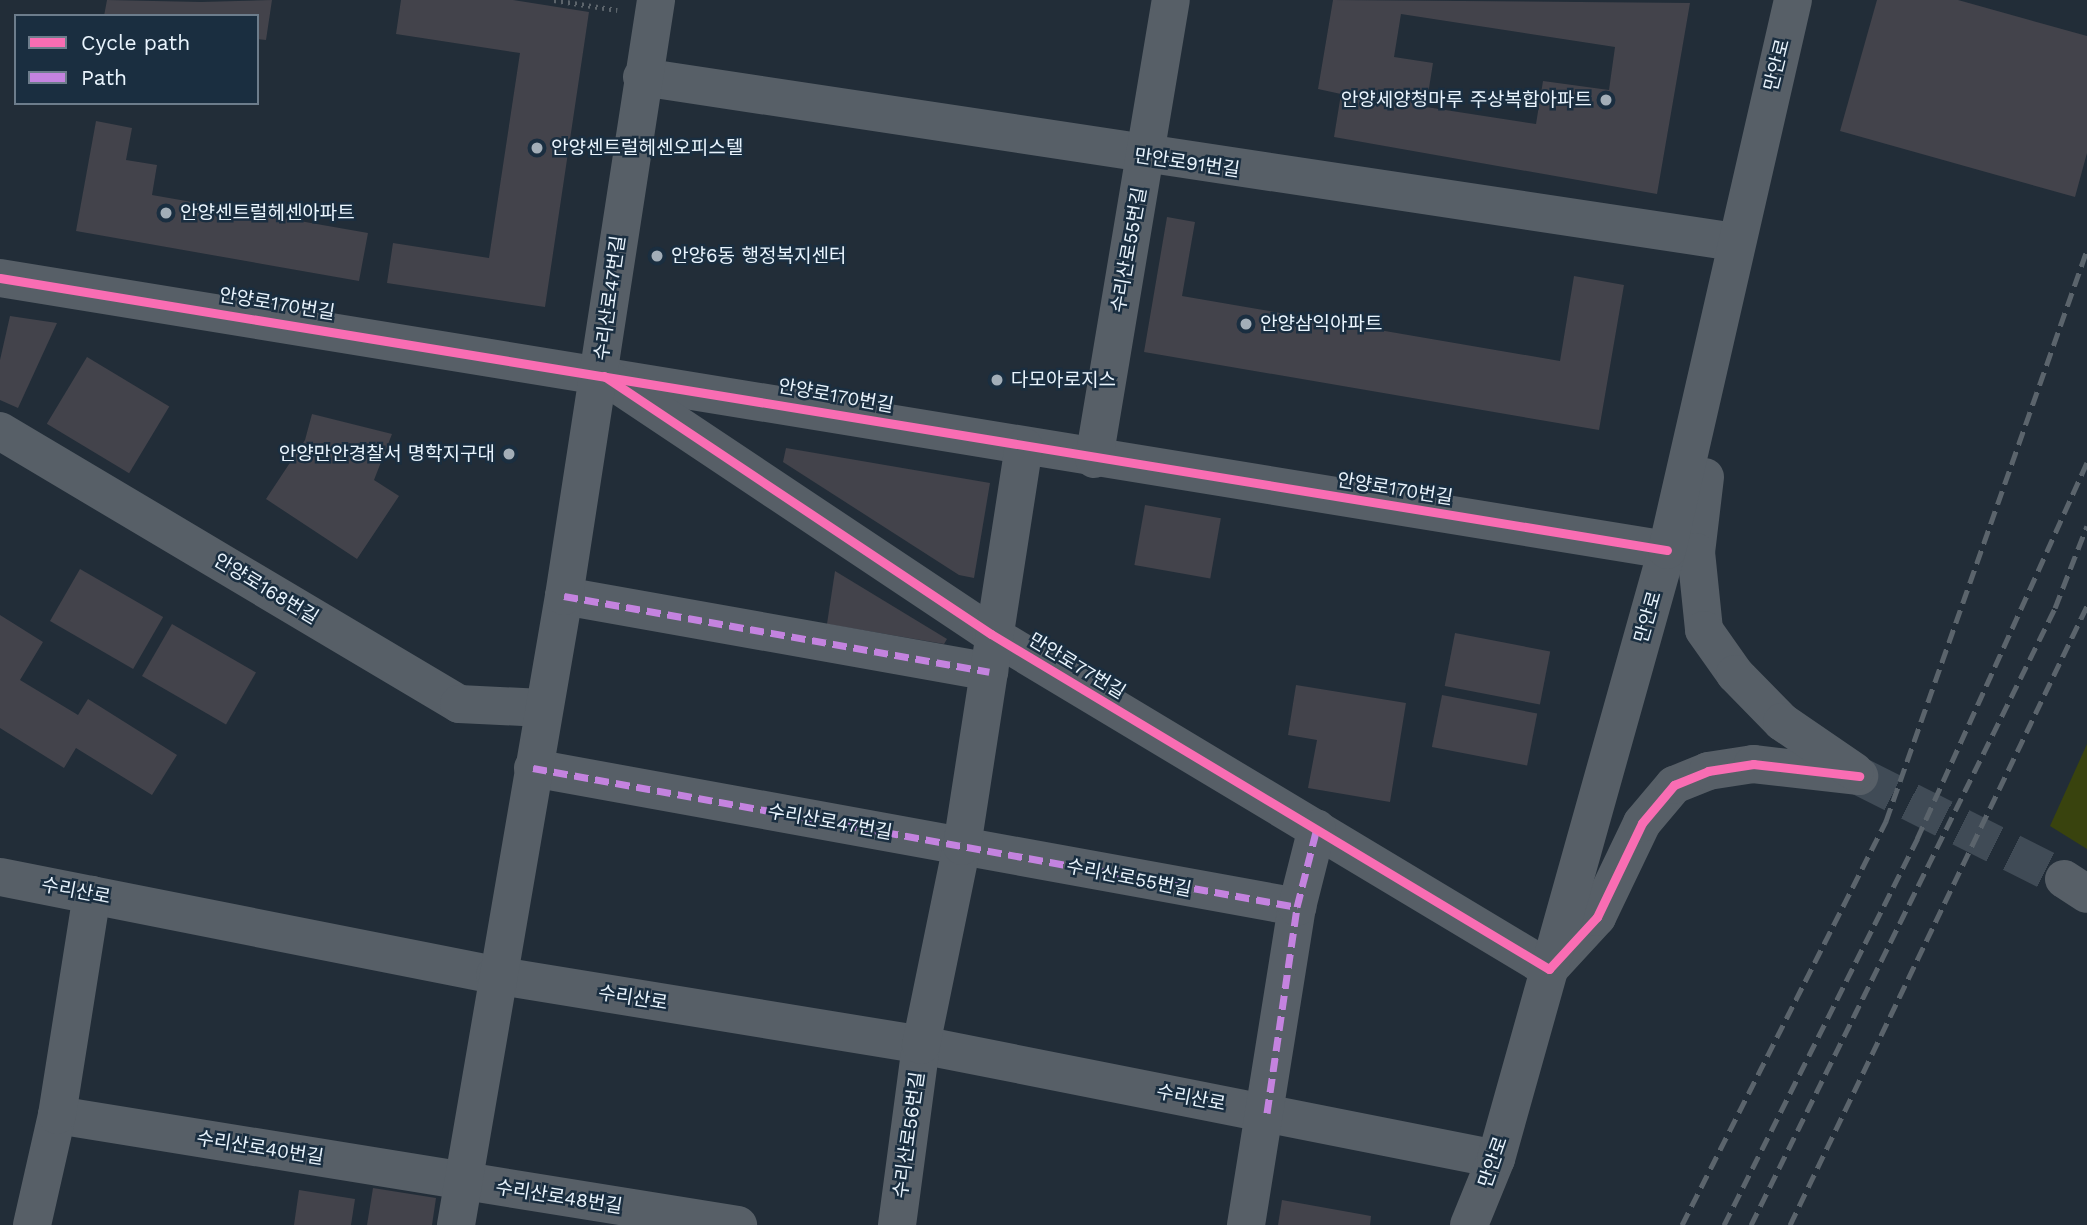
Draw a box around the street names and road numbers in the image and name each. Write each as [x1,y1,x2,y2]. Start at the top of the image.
street label: 만안로 [1760,37,1794,93]
street label: 만안로91번길 [1133,144,1241,182]
street label: 수리산로55번길 [1107,185,1151,315]
street label: 수리산로47번길 [590,234,630,362]
street label: 안양로170번길 [217,284,337,324]
street label: 안양로170번길 [776,375,896,417]
street label: 안양로170번길 [1335,469,1455,509]
street label: 안양로168번길 [210,549,322,629]
street label: 만안로 [1630,589,1666,645]
street label: 만안로77번길 [1025,628,1129,704]
street label: 수리산로47번길 [766,800,894,844]
street label: 수리산로55번길 [1064,855,1194,901]
street label: 수리산로 [40,873,112,909]
street label: 수리산로 [597,981,669,1015]
street label: 수리산로56번길 [889,1070,929,1200]
street label: 수리산로 [1155,1080,1227,1116]
street label: 수리산로40번길 [195,1127,325,1169]
street label: 만안로 [1474,1133,1512,1191]
street label: 수리산로48번길 [494,1176,624,1218]

